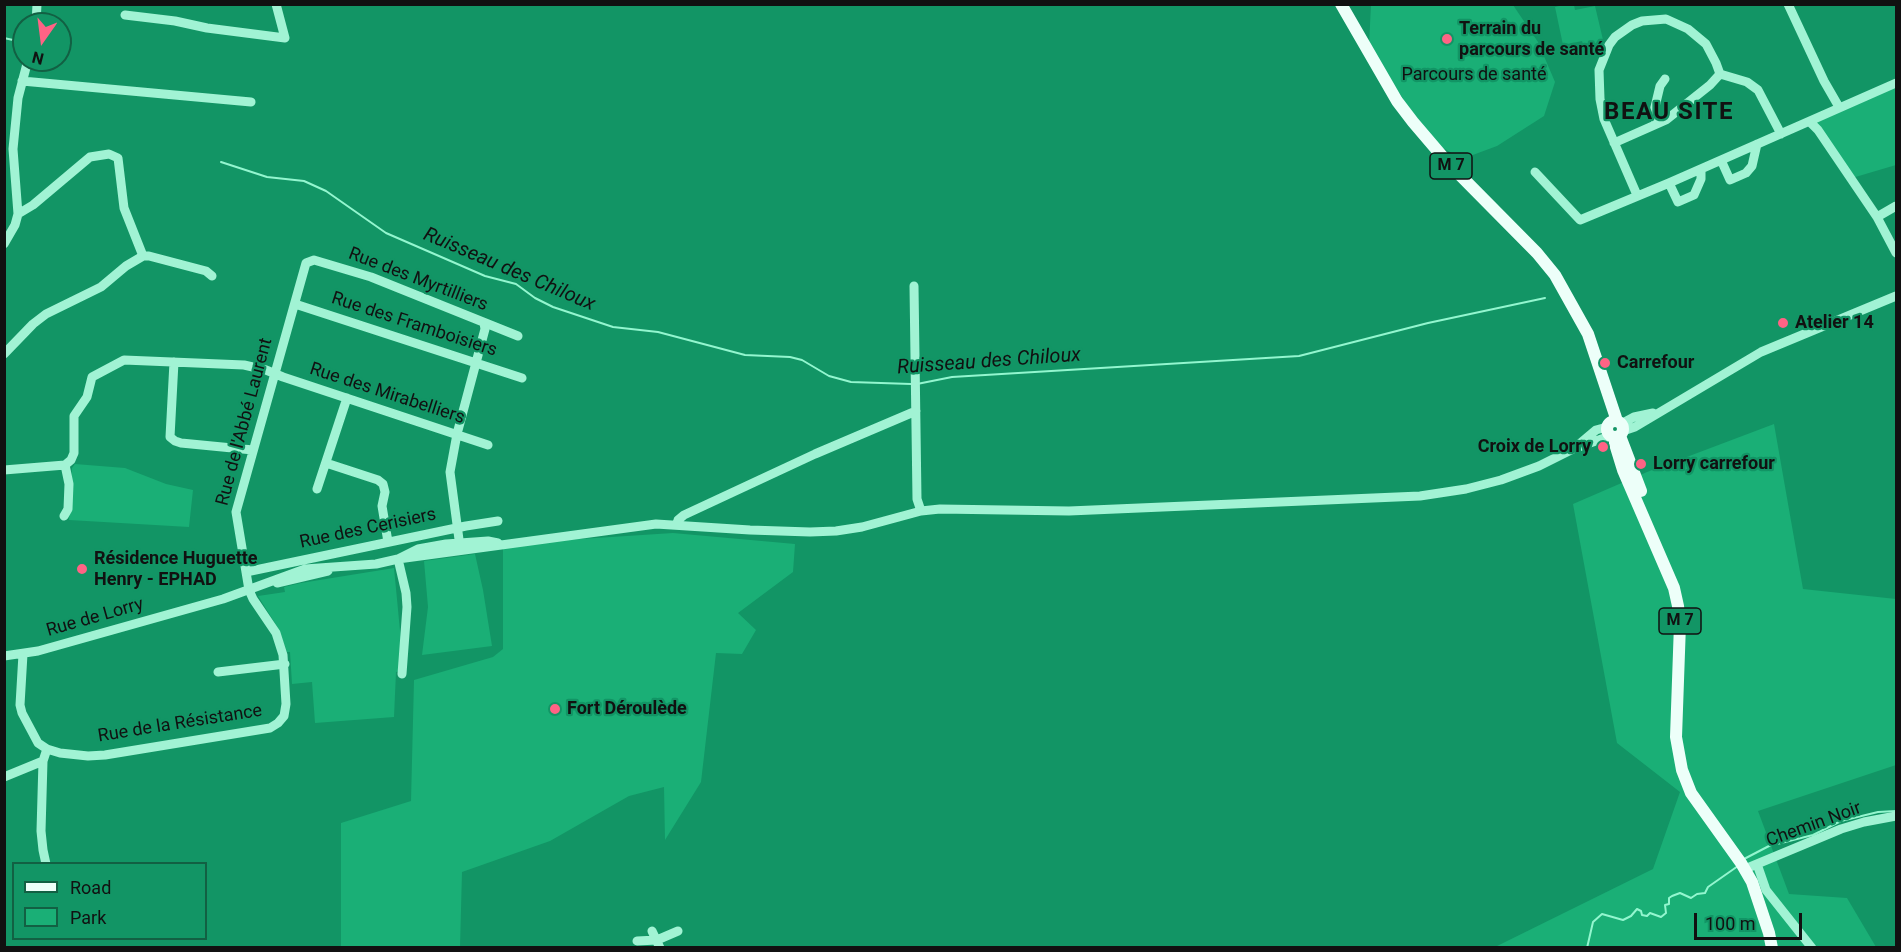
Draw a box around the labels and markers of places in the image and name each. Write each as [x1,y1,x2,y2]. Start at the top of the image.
place label: Terrain du parcours de santé [1459,18,1604,60]
marker: Terrain du parcours de santé [1440,32,1454,46]
place label: Atelier 14 [1795,312,1874,334]
marker: Atelier 14 [1776,316,1790,330]
place label: Carrefour [1617,352,1694,374]
marker: Carrefour [1598,356,1612,370]
place label: Croix de Lorry [1478,436,1591,458]
marker: Croix de Lorry [1596,440,1610,454]
place label: Lorry carrefour [1653,453,1775,475]
marker: Lorry carrefour [1634,457,1648,471]
place label: Résidence Huguette Henry - EPHAD [94,548,258,590]
marker: Résidence Huguette Henry - EPHAD [75,562,89,576]
place label: Fort Déroulède [567,698,687,720]
marker: Fort Déroulède [548,702,562,716]

